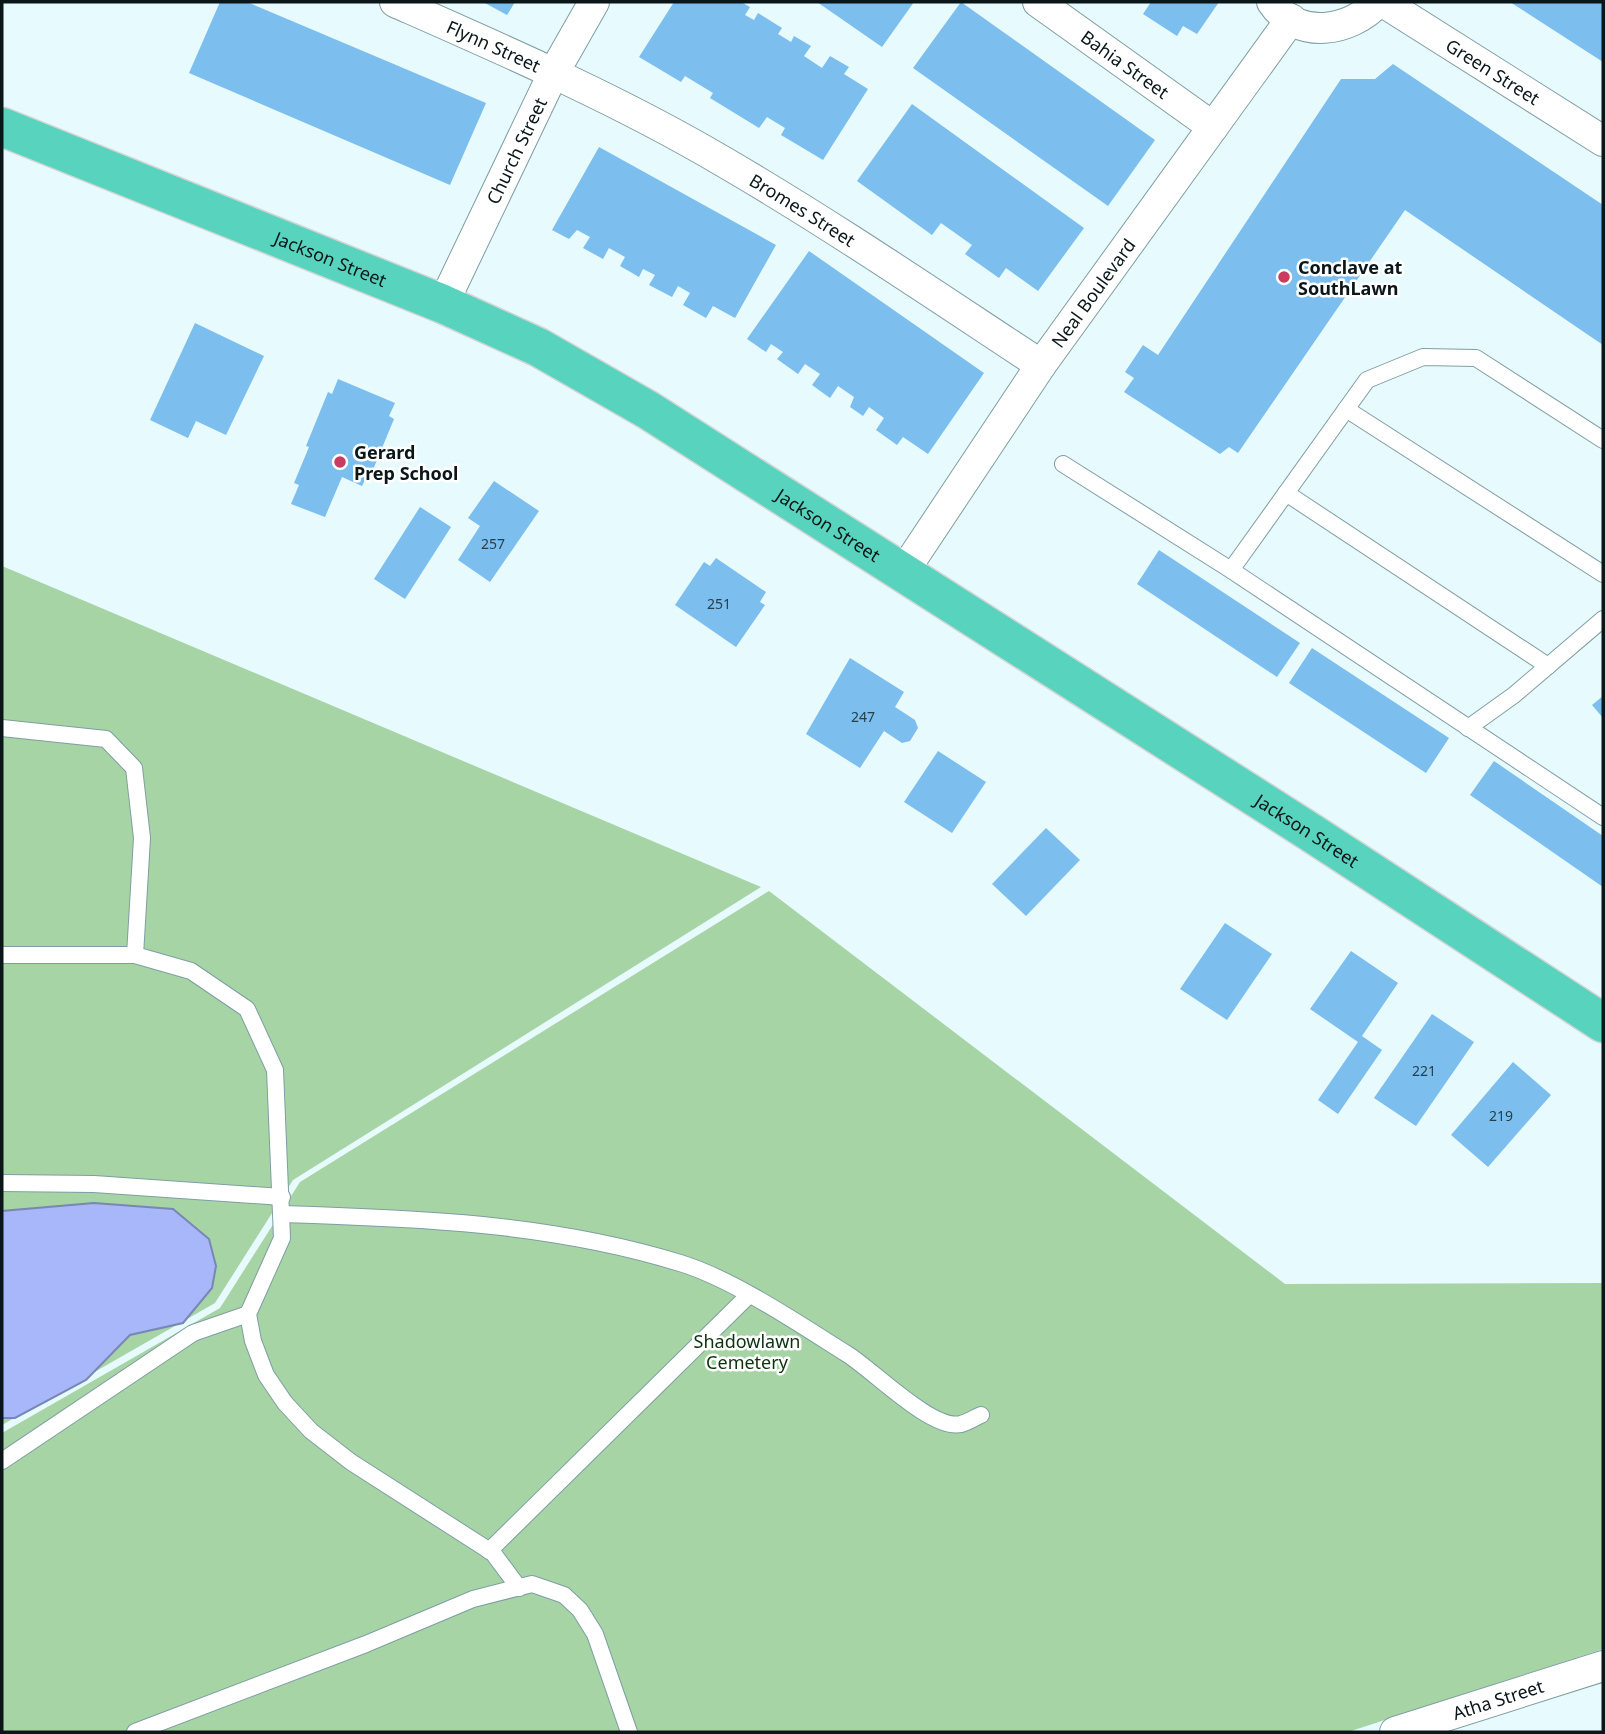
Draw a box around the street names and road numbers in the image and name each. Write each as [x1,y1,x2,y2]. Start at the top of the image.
street label: Flynn Street [443,14,545,78]
street label: Bahia Street [1076,25,1174,104]
street label: Green Street [1441,33,1545,110]
street label: Church Street [481,93,552,208]
street label: Bromes Street [745,168,860,252]
street label: Jackson Street [269,225,391,292]
street label: Neal Boulevard [1046,234,1141,352]
street label: Jackson Street [770,482,885,567]
street label: Jackson Street [1249,787,1364,873]
street label: Atha Street [1449,1673,1547,1725]

